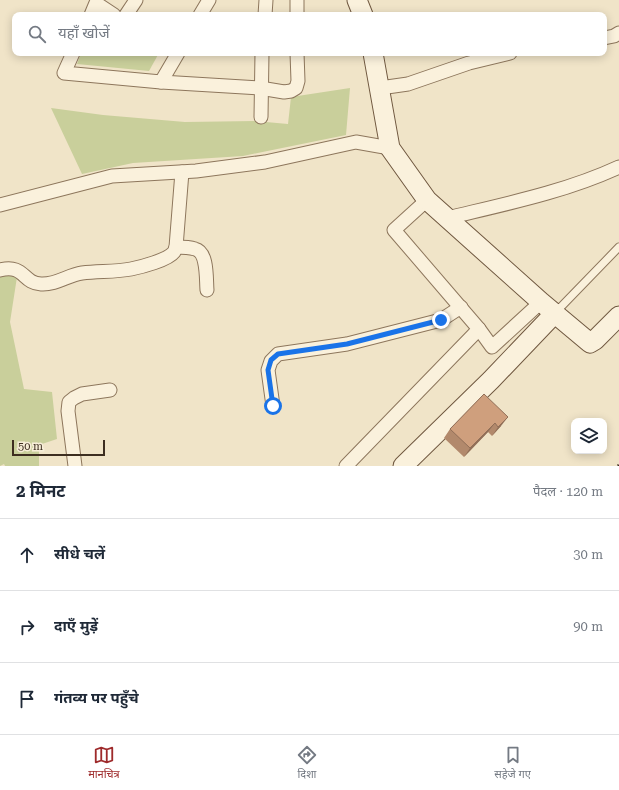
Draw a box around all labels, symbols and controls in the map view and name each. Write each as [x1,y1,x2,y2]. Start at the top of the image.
search box [12,12,607,56]
icon: search [26,23,48,45]
text: यहाँ खोजें [58,24,110,42]
route end [432,311,450,329]
route start [264,397,282,415]
map controls [571,418,607,454]
button: layers [571,418,607,454]
scale bar [12,438,105,457]
text: 50 m [18,440,43,453]
text: 2 मिनट [16,481,66,501]
text: पैदल · 120 m [533,484,603,499]
icon: ahead [16,544,38,566]
text: सीधे चलें [54,545,105,563]
text: 30 m [573,547,603,562]
icon: right [16,616,38,638]
text: दाएँ मुड़ें [54,617,98,635]
text: 90 m [573,619,603,634]
icon: arrive [16,688,38,710]
text: गंतव्य पर पहुँचे [54,689,139,707]
tab: मानचित्र [88,744,120,782]
tab: दिशा [296,744,318,782]
tab: सहेजे गए [494,744,531,782]

